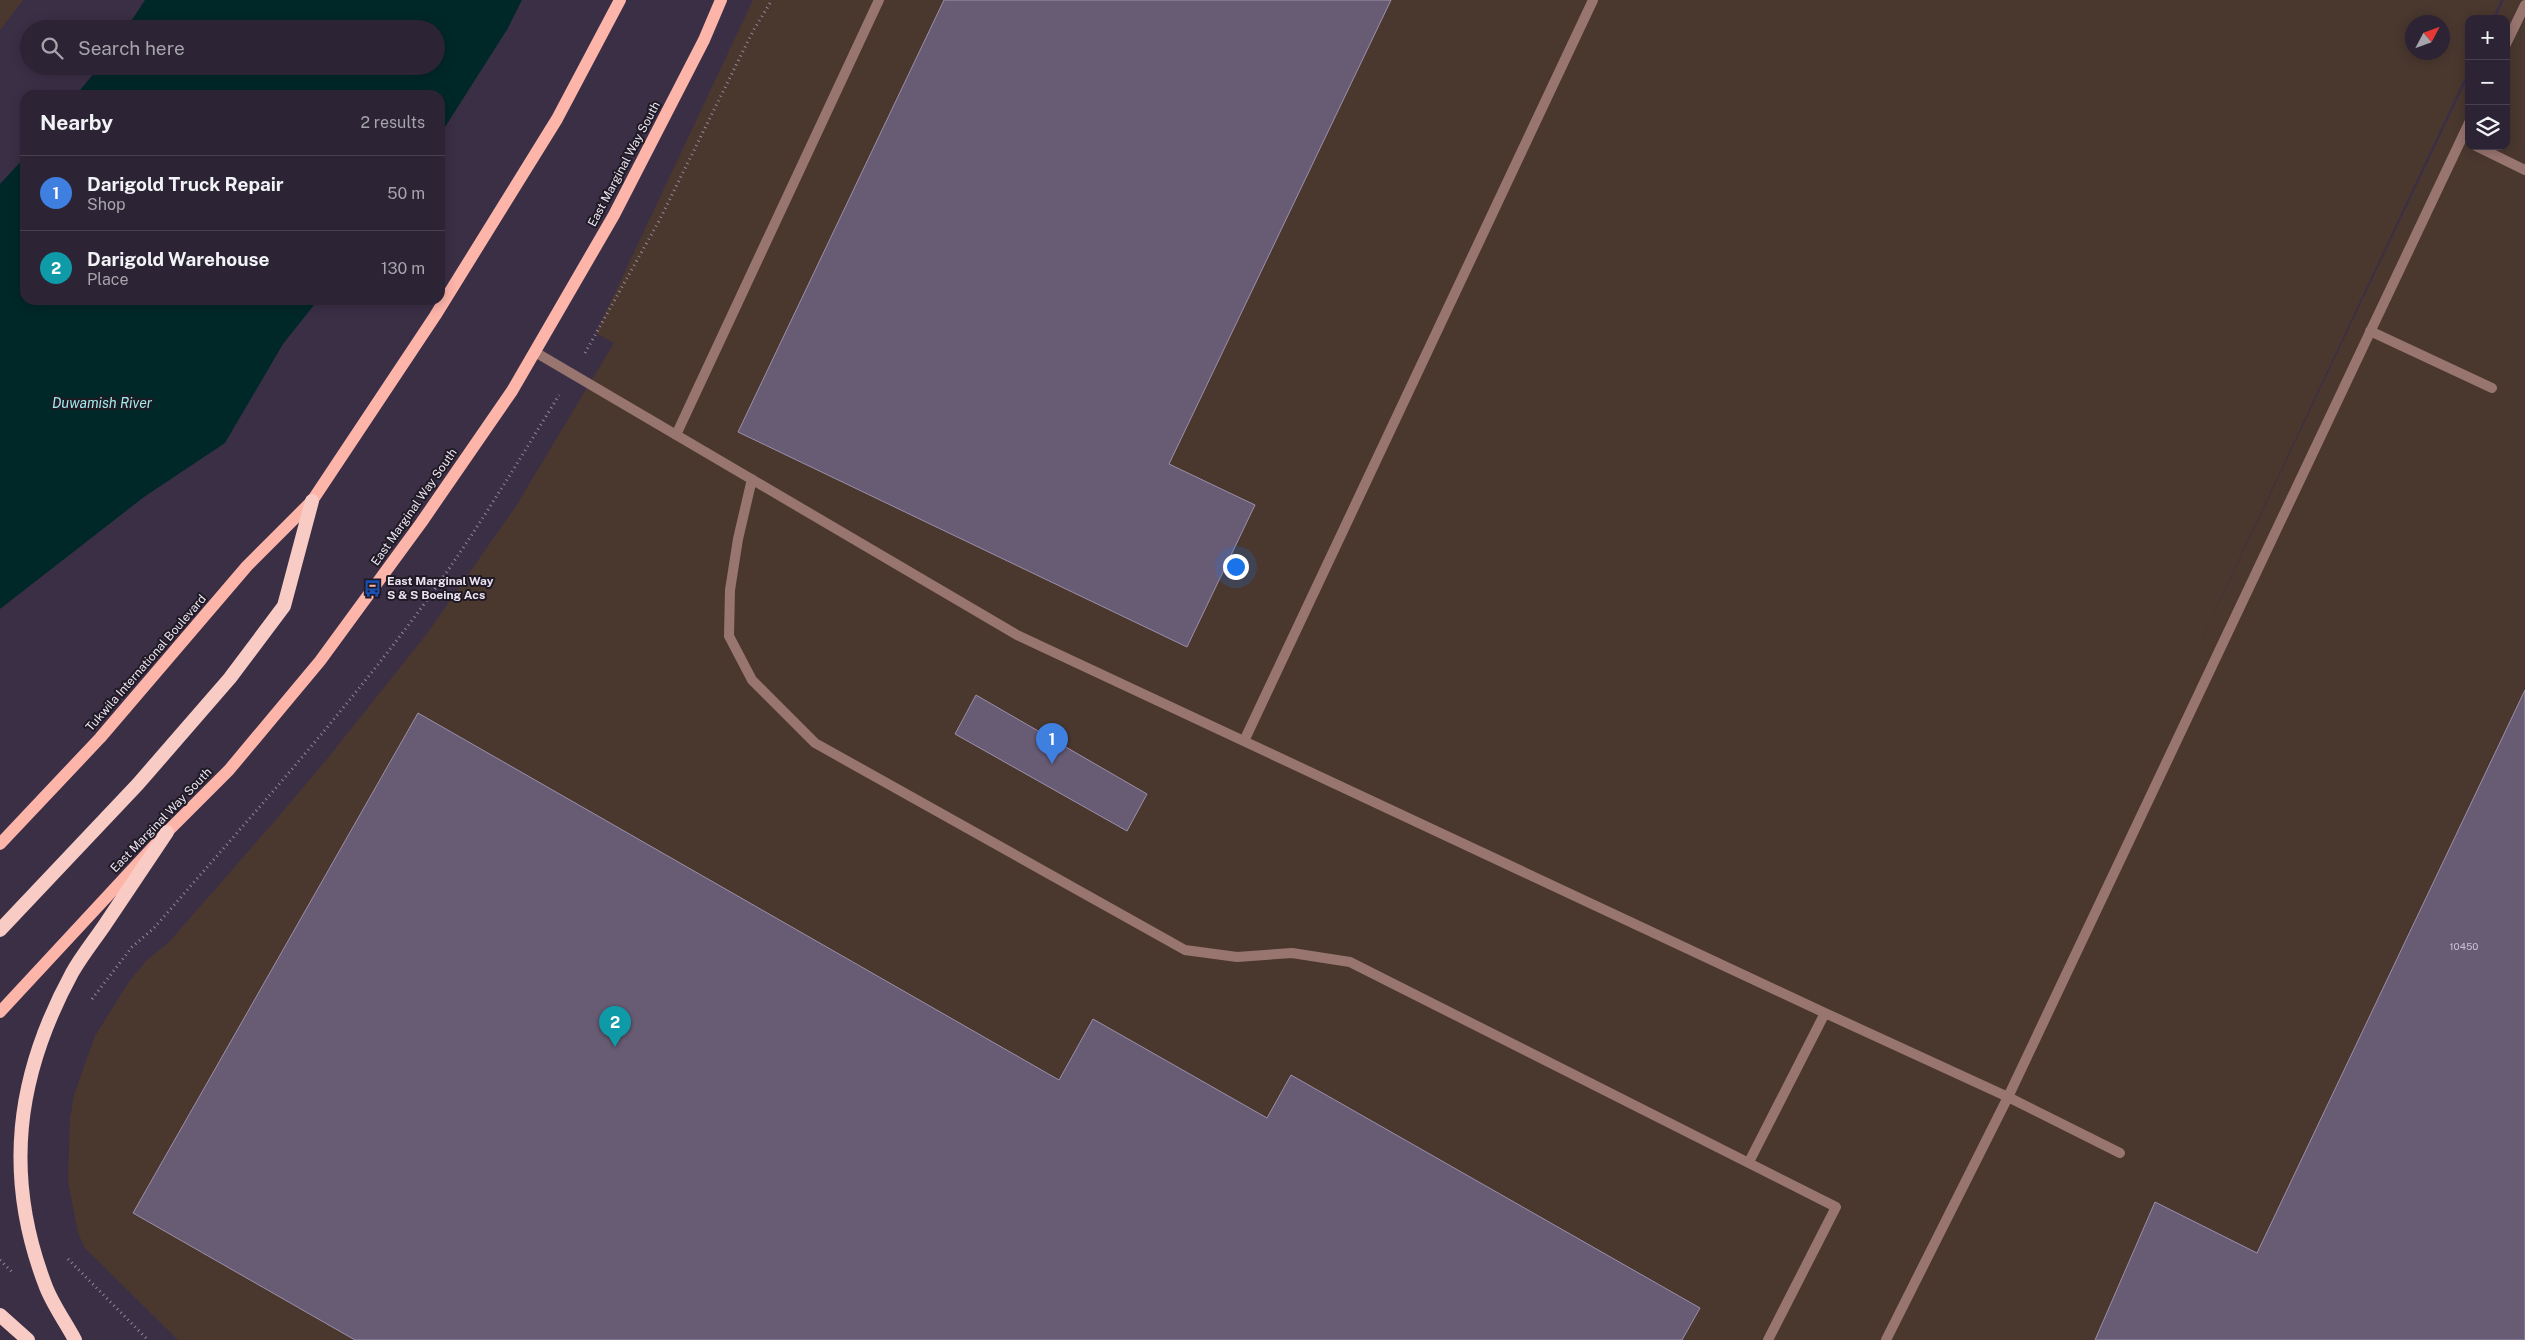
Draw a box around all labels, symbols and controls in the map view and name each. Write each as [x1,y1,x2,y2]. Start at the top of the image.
north arrow [2405,15,2450,60]
map controls [2465,15,2510,150]
button: + [2465,15,2510,60]
search box [20,20,445,75]
icon: search [38,34,66,62]
text: Search here [78,37,185,59]
button: − [2465,60,2510,105]
street label: East Marginal Way South [585,99,663,229]
button: layers [2465,105,2510,150]
text: Nearby [40,110,113,135]
text: 2 results [360,113,425,132]
text: Darigold Truck Repair [87,173,284,195]
text: 1 [53,184,59,203]
text: 50 m [387,184,425,203]
text: Shop [87,195,126,214]
text: Darigold Warehouse [87,248,269,270]
text: 2 [51,259,61,278]
text: 130 m [381,259,425,278]
text: Place [87,270,129,289]
water label: Duwamish River [52,395,153,411]
street label: East Marginal Way South [368,446,460,568]
your location [1223,554,1249,580]
place label: East Marginal Way S & S Boeing Acs [387,574,494,602]
bus stop icon: East Marginal Way S & S Boeing Acs [363,578,383,598]
street label: Tukwila International Boulevard [83,592,209,734]
pin: 1 [1036,723,1068,764]
street label: East Marginal Way South [108,765,215,875]
house number: 10450 [2450,940,2478,952]
pin: 2 [599,1006,631,1047]

